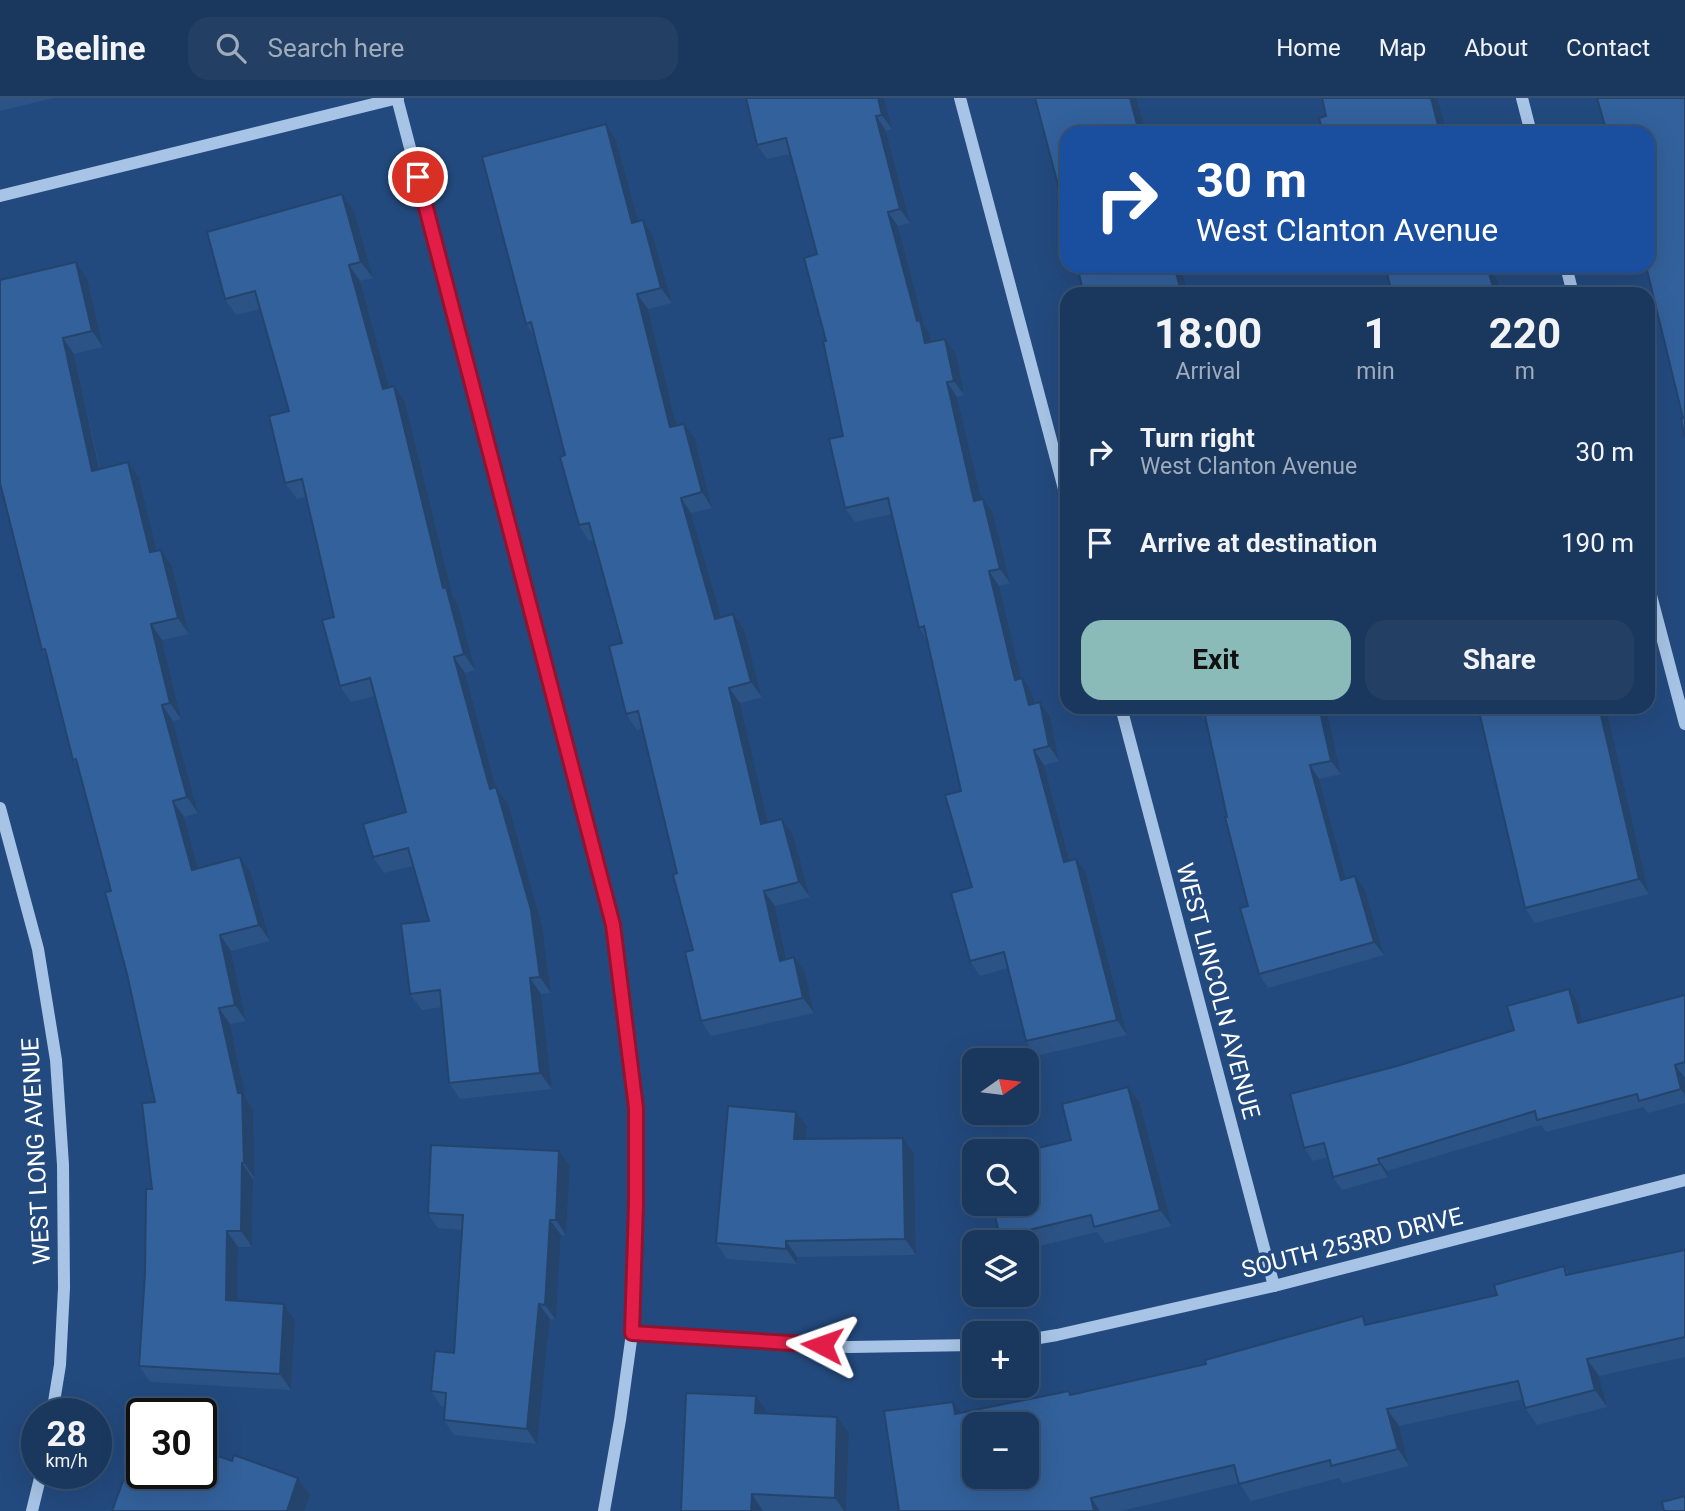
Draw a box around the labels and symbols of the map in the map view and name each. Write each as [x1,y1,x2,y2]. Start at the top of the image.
pin [388,147,448,207]
street label: WEST LINCOLN AVENUE [1170,860,1266,1122]
street label: WEST LONG AVENUE [16,1037,56,1265]
north arrow [962,1048,1040,1125]
street label: SOUTH 253RD DRIVE [1239,1202,1465,1284]
position arrow [785,1308,859,1382]
speed limit sign: 30 [126,1398,217,1489]

